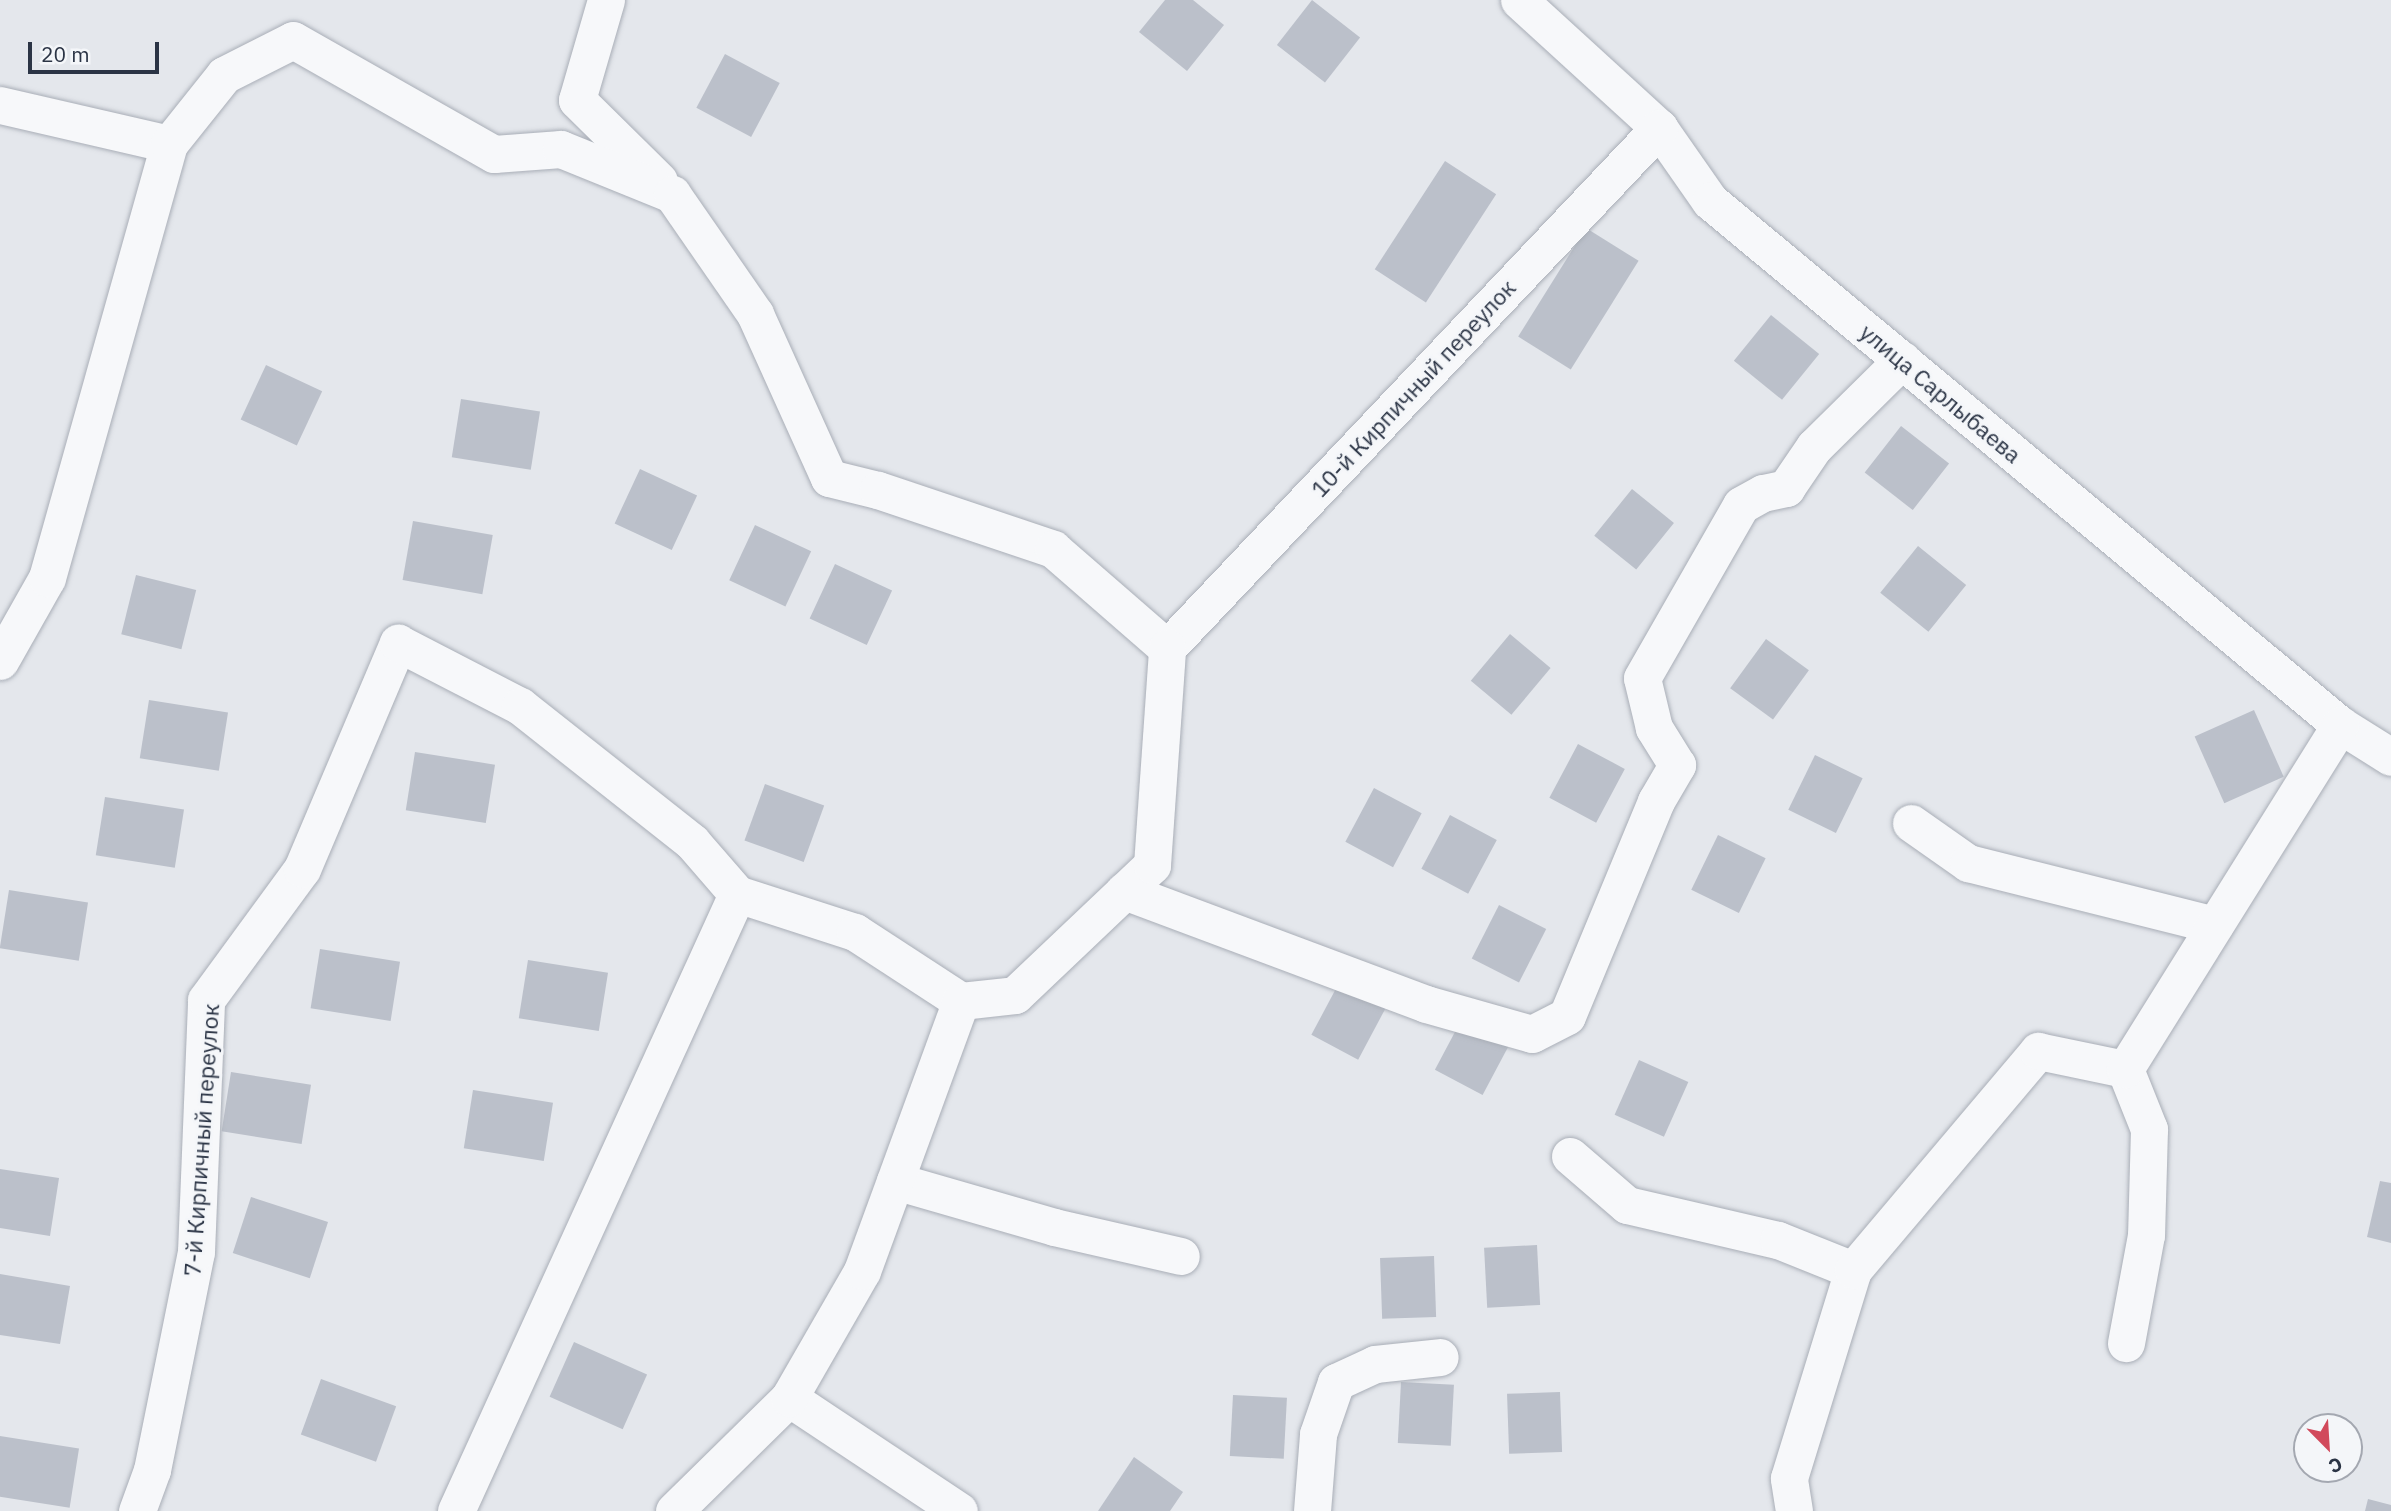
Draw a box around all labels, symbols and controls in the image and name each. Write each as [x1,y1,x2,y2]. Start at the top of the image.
scale bar [32,28,163,72]
text: 20 m [41,40,90,68]
street label: 10-й Кирпичный переулок [1305,274,1521,502]
street label: улица Сарлыбаева [1855,318,2027,468]
street label: 7-й Кирпичный переулок [178,1003,224,1277]
north arrow [2293,1413,2363,1483]
text: С [2325,1452,2346,1479]

